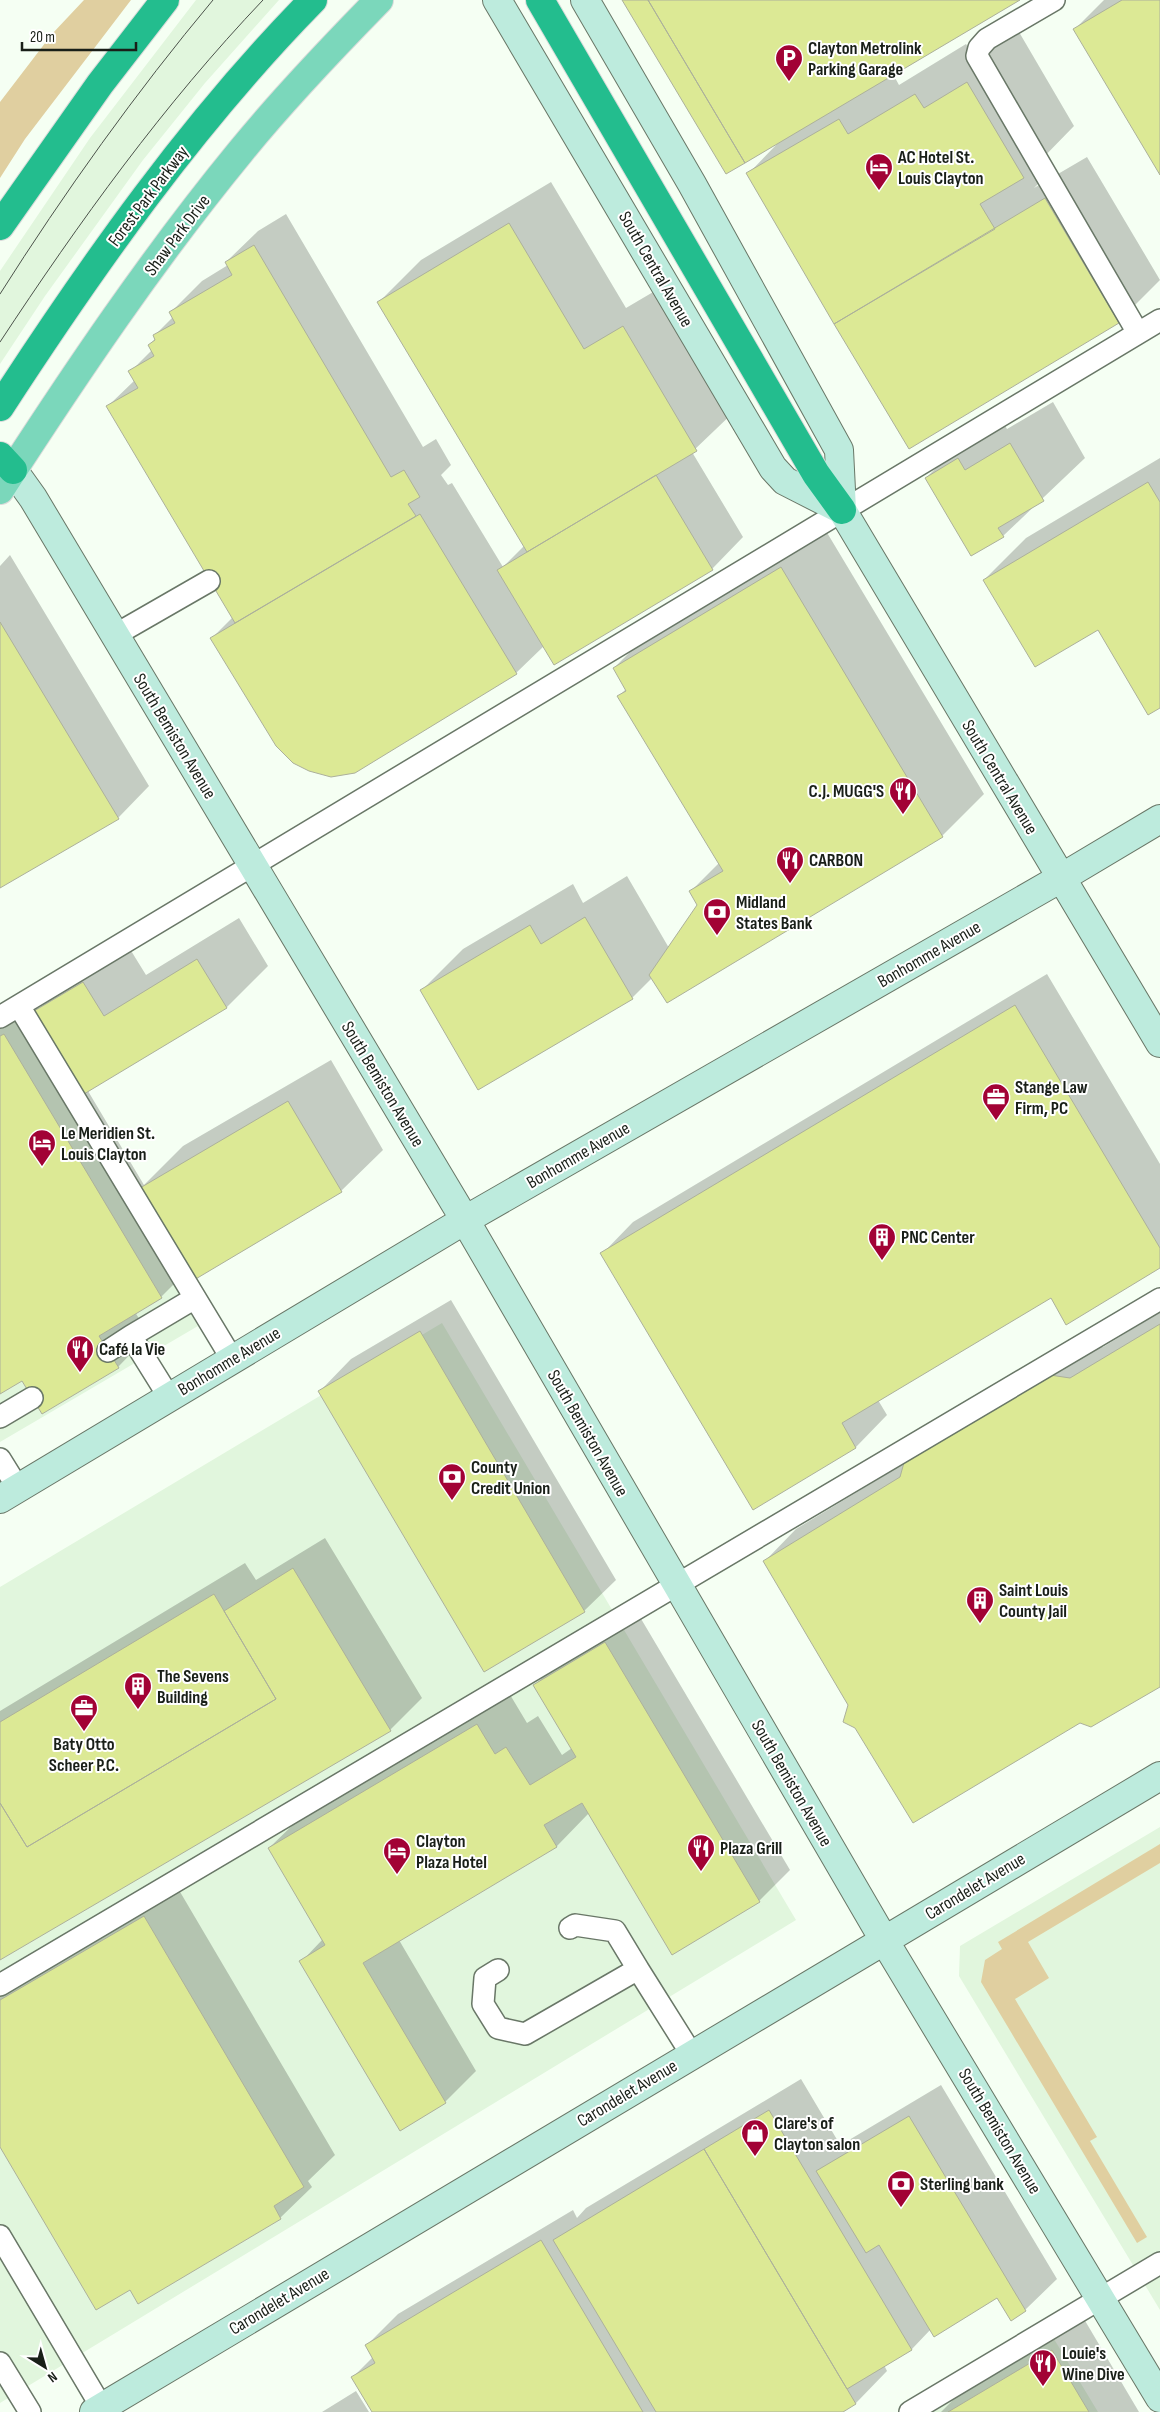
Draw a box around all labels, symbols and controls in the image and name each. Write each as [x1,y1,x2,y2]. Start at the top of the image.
scale bar [22,20,136,52]
text: 20 m [30,28,55,47]
place label: Clayton Metrolink Parking Garage [808,38,922,80]
parking icon: Clayton Metrolink Parking Garage [774,43,804,82]
street label: Forest Park Parkway [104,142,193,251]
place label: AC Hotel St. Louis Clayton [897,147,984,189]
hotel icon: AC Hotel St. Louis Clayton [864,152,894,191]
street label: Shaw Park Drive [140,191,215,280]
street label: South Central Avenue [614,208,697,331]
street label: South Bemiston Avenue [129,670,220,803]
street label: South Central Avenue [957,716,1042,838]
restaurant icon: C.J. MUGG'S [888,776,918,815]
place label: C.J. MUGG'S [809,781,884,802]
restaurant icon: CARBON [775,845,805,884]
place label: CARBON [809,850,863,871]
place label: Midland States Bank [736,892,813,934]
bank icon: Midland States Bank [702,897,732,936]
street label: Bonhomme Avenue [874,916,985,992]
street label: South Bemiston Avenue [337,1018,428,1151]
place label: Stange Law Firm, PC [1015,1077,1088,1119]
office icon: Stange Law Firm, PC [981,1082,1011,1121]
street label: Bonhomme Avenue [523,1117,634,1193]
place label: Le Meridien St. Louis Clayton [61,1123,155,1165]
hotel icon: Le Meridien St. Louis Clayton [27,1128,57,1167]
building icon: PNC Center [867,1222,897,1261]
place label: PNC Center [901,1227,975,1248]
street label: Bonhomme Avenue [174,1323,284,1400]
restaurant icon: Café la Vie [65,1334,95,1373]
place label: Café la Vie [99,1339,165,1360]
street label: South Bemiston Avenue [543,1366,632,1500]
place label: County Credit Union [471,1457,550,1499]
bank icon: County Credit Union [437,1462,467,1501]
place label: Saint Louis County Jail [999,1580,1068,1622]
building icon: Saint Louis County Jail [965,1585,995,1624]
place label: The Sevens Building [157,1666,229,1708]
building icon: The Sevens Building [123,1671,153,1710]
office icon: Baty Otto Scheer P.C. [69,1693,99,1732]
street label: South Bemiston Avenue [747,1716,836,1850]
place label: Baty Otto Scheer P.C. [49,1734,119,1776]
place label: Clayton Plaza Hotel [416,1831,487,1873]
restaurant icon: Plaza Grill [686,1833,716,1872]
hotel icon: Clayton Plaza Hotel [382,1836,412,1875]
place label: Plaza Grill [720,1838,782,1859]
street label: Carondelet Avenue [921,1848,1029,1925]
street label: Carondelet Avenue [573,2055,681,2132]
street label: South Bemiston Avenue [954,2065,1045,2198]
place label: Clare's of Clayton salon [774,2113,860,2155]
shop icon: Clare's of Clayton salon [740,2118,770,2157]
bank icon: Sterling bank [886,2169,916,2208]
place label: Sterling bank [920,2174,1004,2195]
street label: Carondelet Avenue [225,2263,333,2340]
north arrow [20,2342,70,2392]
place label: Louie's Wine Dive [1062,2343,1125,2385]
restaurant icon: Louie's Wine Dive [1028,2348,1058,2387]
text: N [44,2368,61,2386]

